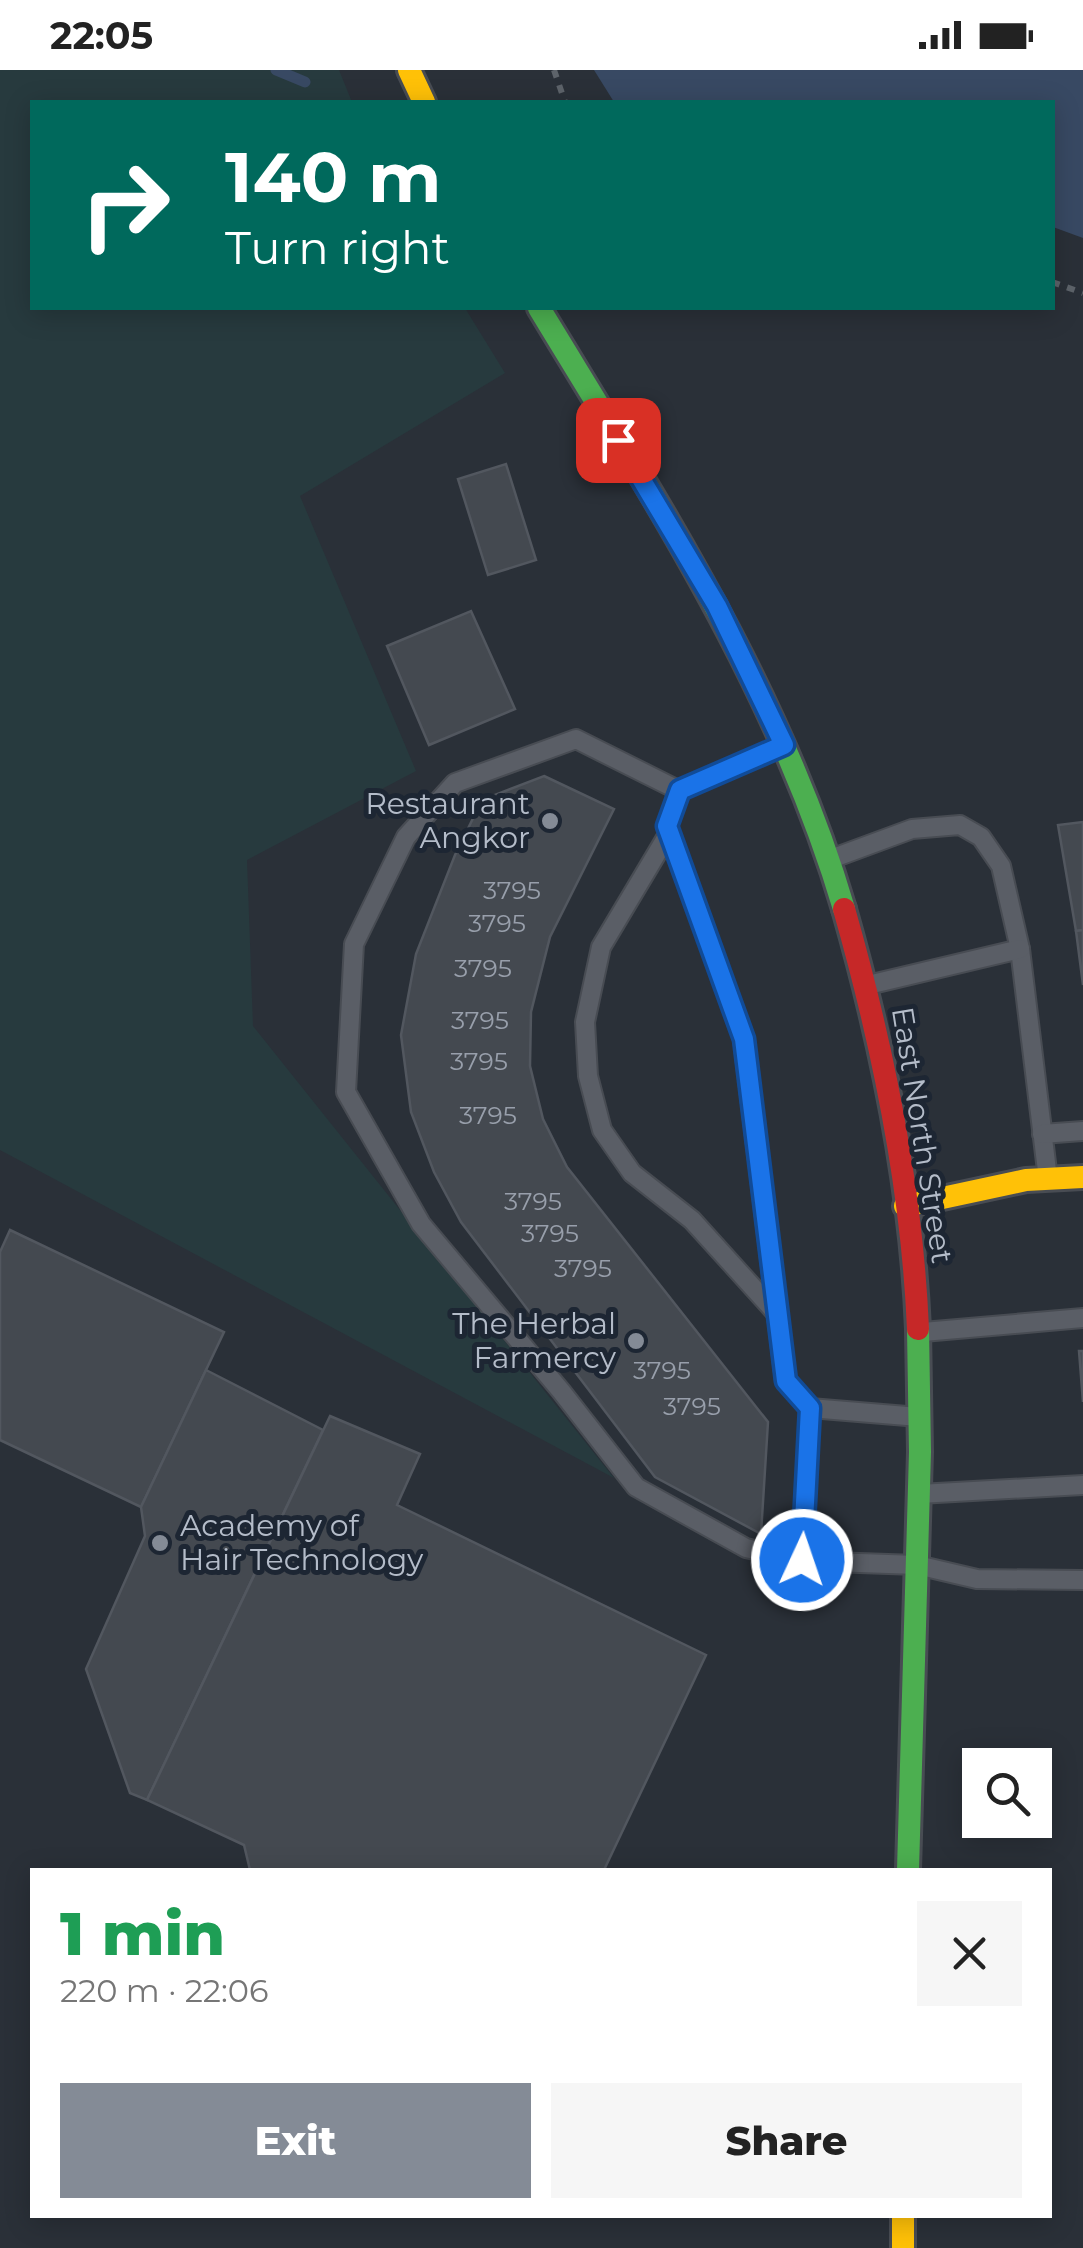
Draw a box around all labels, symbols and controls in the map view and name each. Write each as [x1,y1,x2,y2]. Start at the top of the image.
text: 22:05 [50,12,153,59]
text: 140 m [225,134,441,220]
icon: right [60,140,190,270]
text: Turn right [225,220,450,275]
pin [576,398,661,483]
icon: arrive [591,413,646,468]
place label: Restaurant Angkor [365,785,530,856]
marker: Restaurant Angkor [539,810,561,832]
house number: 3795 [483,875,541,905]
house number: 3795 [468,908,526,938]
house number: 3795 [454,953,512,983]
street label: East North Street [884,1004,961,1266]
house number: 3795 [451,1005,509,1035]
house number: 3795 [450,1046,508,1076]
house number: 3795 [459,1100,517,1130]
house number: 3795 [504,1186,562,1216]
house number: 3795 [521,1218,579,1248]
house number: 3795 [554,1253,612,1283]
place label: The Herbal Farmercy [452,1305,617,1376]
marker: The Herbal Farmercy [625,1330,647,1352]
house number: 3795 [633,1355,691,1385]
house number: 3795 [663,1391,721,1421]
place label: Academy of Hair Technology [180,1507,424,1578]
position arrow [750,1508,854,1612]
marker: Academy of Hair Technology [149,1532,171,1554]
map controls [962,1748,1052,1838]
button: search [962,1748,1052,1838]
text: 1 min [60,1897,225,1970]
button: close [917,1901,1022,2006]
text: 220 m · 22:06 [60,1971,268,2010]
button: Exit [60,2083,531,2198]
button: Share [551,2083,1022,2198]

